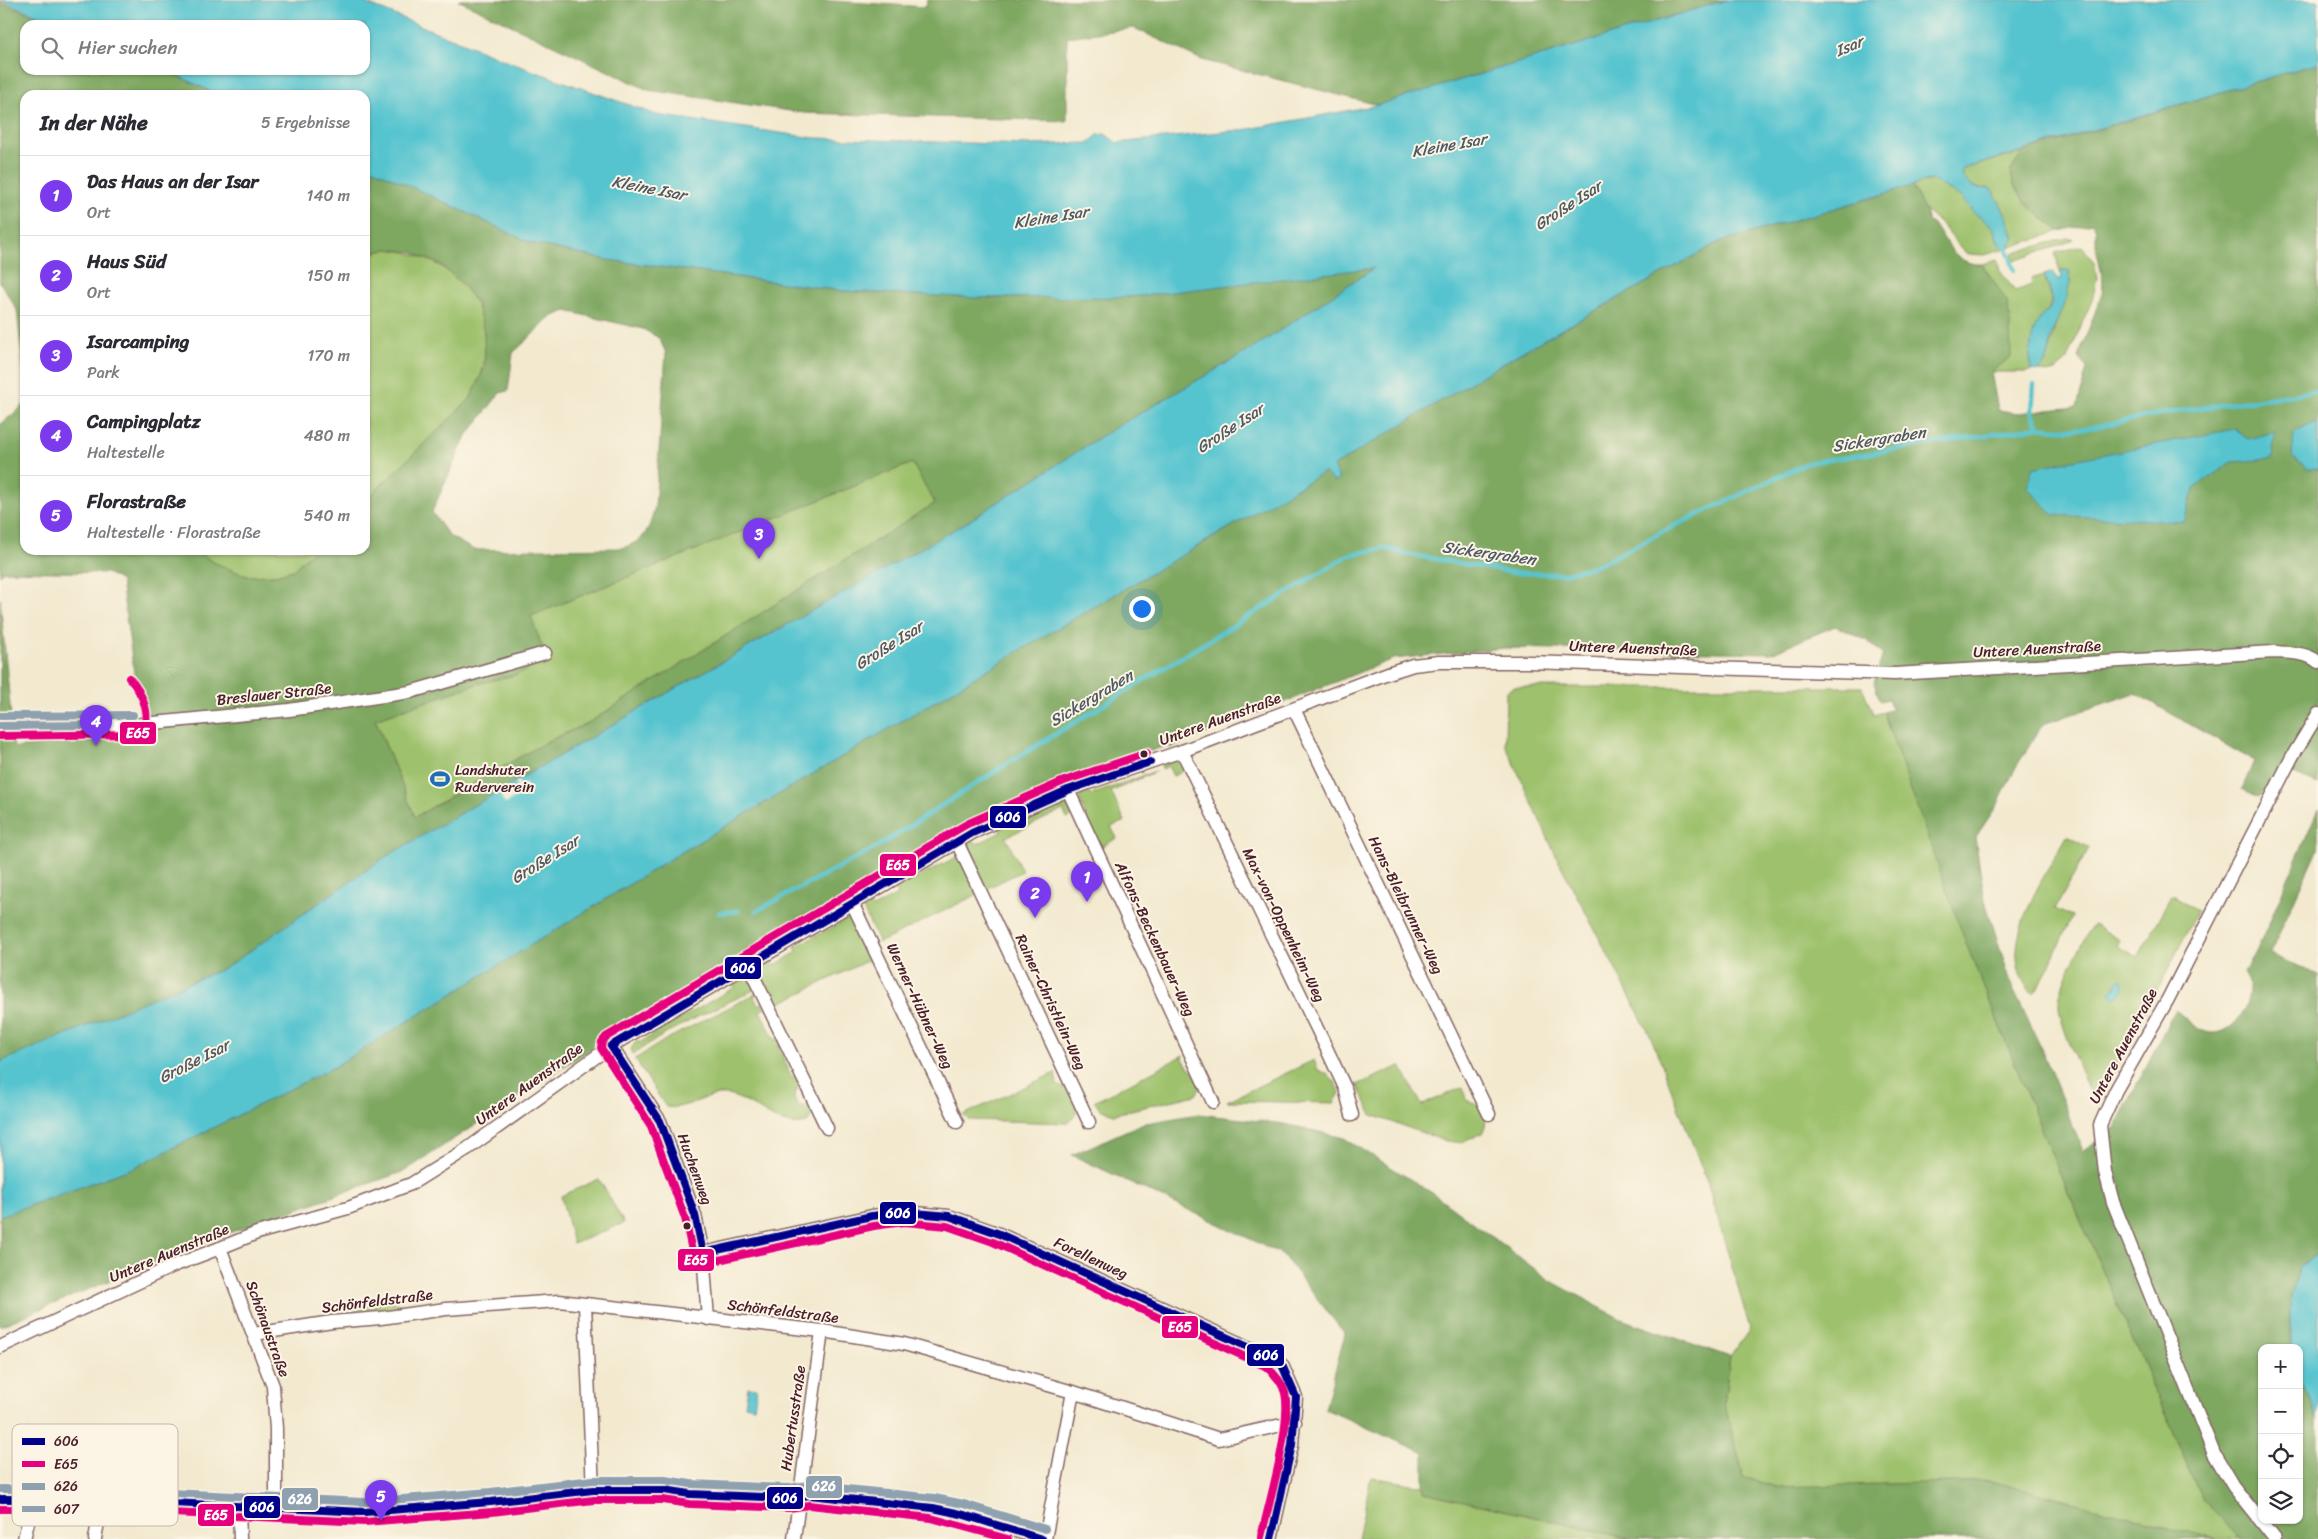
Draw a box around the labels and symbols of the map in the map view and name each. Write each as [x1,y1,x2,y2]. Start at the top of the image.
water label: Isar [1829,26,1871,65]
water label: Kleine Isar [1410,124,1492,166]
water label: Kleine Isar [609,167,692,210]
water label: Große Isar [1528,171,1610,238]
water label: Kleine Isar [1012,196,1094,237]
water label: Große Isar [1190,394,1272,461]
water label: Sickergraben [1830,417,1930,461]
pin: 3 [743,518,775,559]
water label: Sickergraben [1441,532,1540,574]
your location [1129,596,1155,622]
water label: Große Isar [849,611,931,678]
street label: Untere Auenstraße [1569,633,1697,663]
street label: Untere Auenstraße [1972,633,2102,665]
water label: Sickergraben [1043,660,1141,735]
street label: Breslauer Straße [215,675,333,713]
street label: Untere Auenstraße [1155,685,1285,753]
pin: 4 [80,705,112,746]
line badge: E65 [119,721,157,745]
text: E65 [126,721,151,746]
unlabelled marker [1139,749,1149,759]
place label: Landshuter Ruderverein [455,757,534,800]
sports icon: Landshuter Ruderverein [429,768,451,790]
line badge: 606 [989,805,1027,829]
text: 606 [995,805,1020,830]
water label: Große Isar [505,825,587,892]
street label: Hans-Bleibrunner-Weg [1361,831,1451,979]
street label: Max-von-Oppenheim-Weg [1235,843,1333,1007]
line badge: E65 [879,853,917,877]
text: E65 [886,853,911,878]
street label: Alfons-Beckenbauer-Weg [1107,856,1203,1021]
pin: 1 [1071,861,1103,902]
pin: 2 [1019,877,1051,918]
street label: Rainer-Christlein-Weg [1008,930,1094,1074]
street label: Werner-Hübner-Weg [879,938,961,1074]
line badge: 606 [724,956,762,980]
text: 606 [730,956,755,981]
street label: Untere Auenstraße [2081,983,2165,1109]
water label: Große Isar [153,1030,237,1091]
street label: Untere Auenstraße [470,1036,588,1132]
street label: Huchenweg [670,1129,720,1209]
line badge: 606 [879,1201,917,1225]
text: 606 [885,1201,910,1226]
street label: Untere Auenstraße [105,1216,233,1290]
unlabelled marker [682,1221,692,1231]
street label: Forellenweg [1050,1229,1132,1287]
line badge: E65 [677,1248,715,1272]
text: E65 [684,1248,709,1273]
street label: Schönaustraße [238,1277,298,1381]
street label: Schönfeldstraße [320,1281,434,1321]
street label: Schönfeldstraße [726,1291,840,1331]
line badge: E65 [1161,1315,1199,1339]
text: E65 [1168,1315,1193,1340]
line badge: 606 [1246,1343,1285,1367]
text: 606 [1253,1343,1278,1368]
street label: Hubertusstraße [773,1363,813,1473]
legend [12,1424,178,1526]
text: 606 [54,1429,79,1454]
text: E65 [54,1452,79,1477]
text: 626 [54,1474,78,1499]
text: 626 [811,1474,836,1499]
line badge: 626 [805,1475,843,1499]
pin: 5 [365,1480,397,1521]
line badge: 606 [766,1486,804,1510]
text: 606 [772,1486,797,1511]
line badge: 626 [281,1487,319,1511]
text: 626 [287,1487,312,1512]
line badge: 606 [243,1495,281,1519]
text: 606 [249,1495,274,1520]
text: 607 [54,1497,80,1522]
line badge: E65 [197,1503,235,1527]
text: E65 [204,1503,229,1528]

